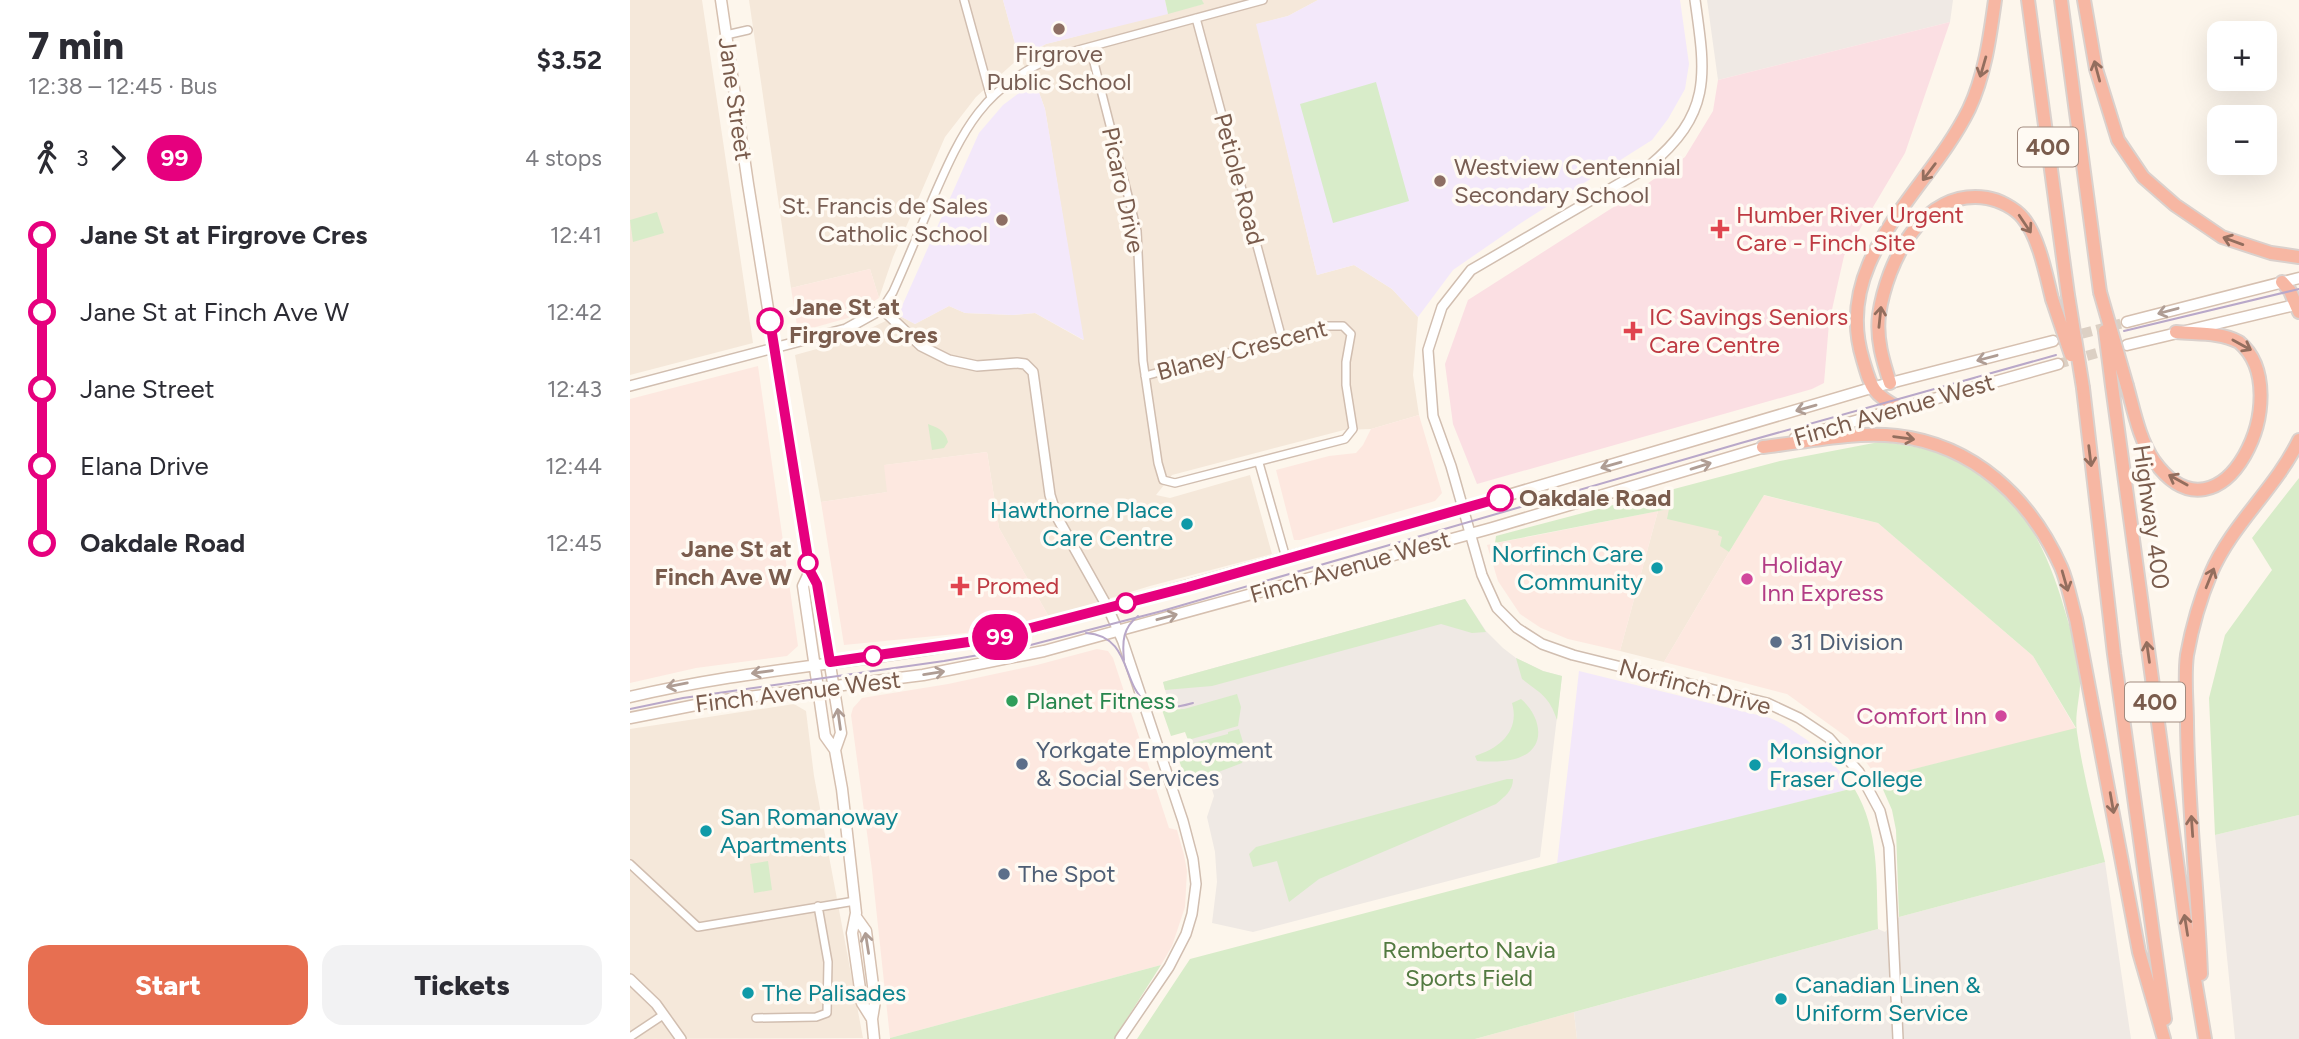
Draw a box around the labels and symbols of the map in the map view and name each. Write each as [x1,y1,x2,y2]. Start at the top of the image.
marker: Firgrove Public School [1051,21,1067,37]
street label: Jane Street [712,35,758,162]
place label: Firgrove Public School [986,39,1132,96]
one-way arrow [1975,56,1988,78]
one-way arrow [2090,60,2103,82]
street label: Petiole Road [1208,110,1271,248]
street label: Picaro Drive [1096,124,1151,256]
road number: 400 [2018,128,2078,166]
place label: Westview Centennial Secondary School [1454,152,1681,209]
one-way arrow [1922,162,1937,181]
marker: Westview Centennial Secondary School [1432,173,1448,189]
place label: St. Francis de Sales Catholic School [781,191,988,248]
place label: Humber River Urgent Care - Finch Site [1736,200,1964,257]
marker: St. Francis de Sales Catholic School [994,212,1010,228]
one-way arrow [2017,214,2032,233]
marker: Humber River Urgent Care - Finch Site [1710,219,1730,239]
one-way arrow [2222,234,2244,246]
place label: Jane St at Firgrove Cres [789,292,938,349]
place label: IC Savings Seniors Care Centre [1649,302,1848,359]
one-way arrow [2157,305,2180,318]
one-way arrow [1874,306,1887,329]
marker: Jane St at Firgrove Cres [757,308,783,334]
street label: Blaney Crescent [1154,313,1330,386]
marker: IC Savings Seniors Care Centre [1623,321,1643,341]
one-way arrow [2231,339,2252,352]
one-way arrow [1976,352,1999,365]
street label: Finch Avenue West [1790,367,1997,452]
one-way arrow [1795,402,1817,415]
one-way arrow [1892,432,1915,445]
street label: Highway 400 [2127,443,2176,591]
one-way arrow [2084,444,2097,467]
one-way arrow [1690,458,1712,471]
one-way arrow [1600,460,1622,473]
one-way arrow [2168,473,2188,487]
place label: Oakdale Road [1519,483,1671,512]
marker: Oakdale Road [1487,485,1513,511]
place label: Hawthorne Place Care Centre [990,495,1173,552]
marker: Hawthorne Place Care Centre [1179,516,1195,532]
street label: Finch Avenue West [1246,524,1453,609]
place label: Jane St at Finch Ave W [655,534,792,591]
place label: Norfinch Care Community [1492,539,1643,596]
place label: Holiday Inn Express [1761,550,1884,607]
marker: Jane St at Finch Ave W [798,553,818,573]
marker: Norfinch Care Community [1649,560,1665,576]
one-way arrow [2204,568,2217,589]
one-way arrow [2059,569,2072,591]
place label: Promed [976,571,1059,600]
marker: Holiday Inn Express [1739,571,1755,587]
marker: Promed [950,576,970,596]
unlabelled marker [1116,593,1136,613]
one-way arrow [1155,610,1178,623]
line badge: 99 [968,614,1032,660]
place label: 31 Division [1790,627,1903,656]
marker: 31 Division [1768,634,1784,650]
one-way arrow [2141,641,2154,663]
unlabelled marker [863,646,883,666]
street label: Norfinch Drive [1616,652,1774,721]
street label: Finch Avenue West [694,665,902,718]
one-way arrow [751,665,774,678]
one-way arrow [922,666,945,679]
one-way arrow [666,679,689,692]
road number: 400 [2125,682,2185,722]
place label: Planet Fitness [1026,686,1175,715]
marker: Planet Fitness [1004,693,1020,709]
place label: Comfort Inn [1856,701,1987,730]
one-way arrow [832,708,845,731]
marker: Comfort Inn [1993,708,2009,724]
place label: Yorkgate Employment & Social Services [1036,735,1273,792]
place label: Monsignor Fraser College [1769,736,1923,793]
marker: Yorkgate Employment & Social Services [1014,756,1030,772]
marker: Monsignor Fraser College [1747,757,1763,773]
one-way arrow [2105,791,2119,814]
place label: San Romanoway Apartments [720,802,898,859]
one-way arrow [2186,815,2199,838]
marker: San Romanoway Apartments [698,823,714,839]
place label: The Spot [1018,859,1116,888]
marker: The Spot [996,866,1012,882]
one-way arrow [2179,915,2192,937]
one-way arrow [860,932,873,955]
park label: Remberto Navia Sports Field [1382,935,1556,992]
place label: Canadian Linen & Uniform Service [1795,970,1981,1027]
place label: The Palisades [762,978,906,1007]
marker: The Palisades [740,985,756,1001]
marker: Canadian Linen & Uniform Service [1773,991,1789,1007]

